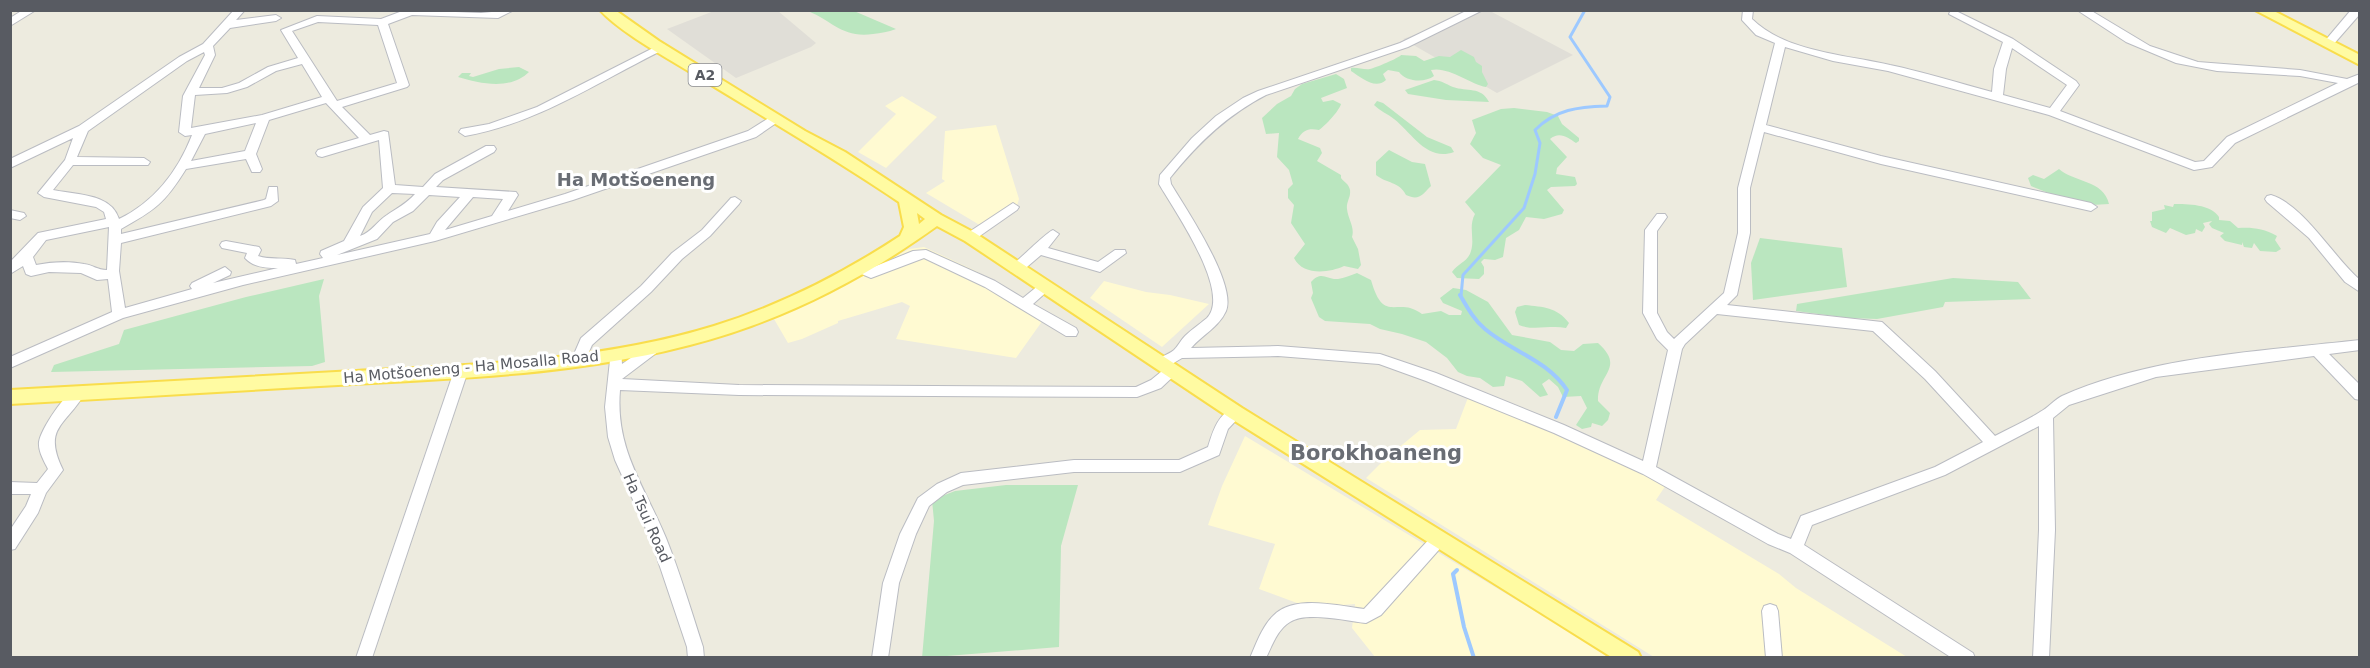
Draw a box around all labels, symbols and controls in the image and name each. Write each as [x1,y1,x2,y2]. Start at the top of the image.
road number: A2 [688,64,722,86]
district label: Ha Motšoeneng [557,169,715,190]
street label: Ha Motšoeneng - Ha Mosalla Road [342,347,600,387]
district label: Borokhoaneng [1290,441,1462,465]
street label: Ha Tsui Road [619,471,675,565]

